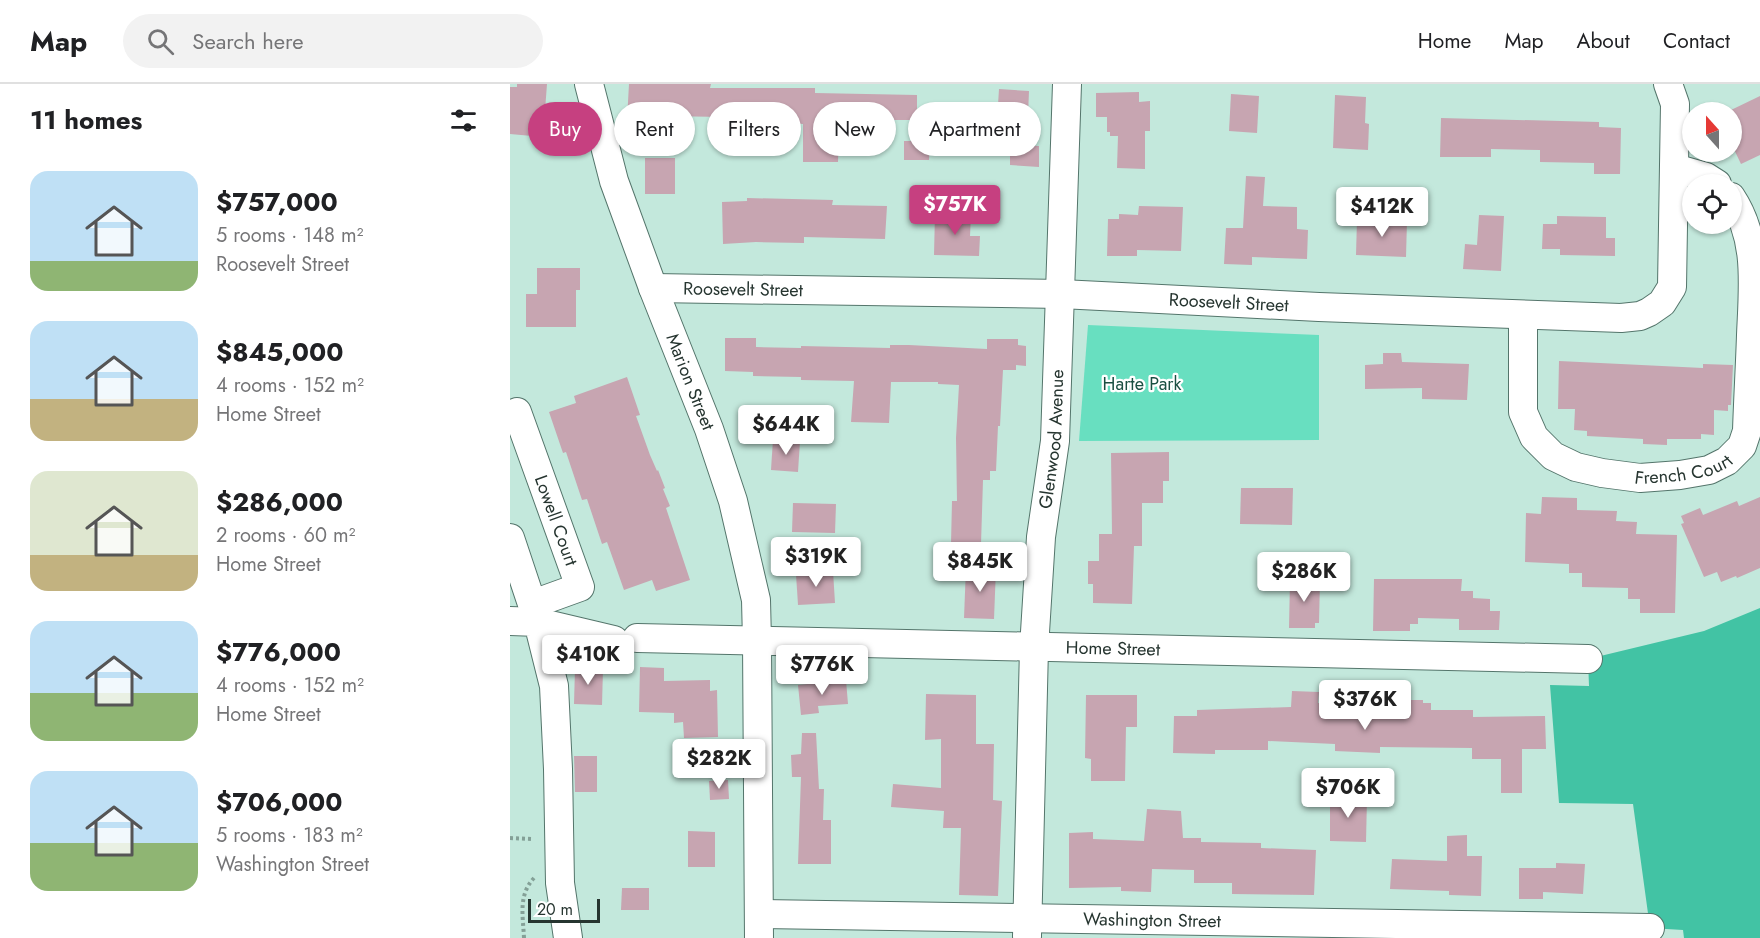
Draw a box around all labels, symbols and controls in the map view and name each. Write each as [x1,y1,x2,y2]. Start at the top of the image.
search box [123,14,543,68]
text: Map [30,21,87,62]
icon: search [144,25,177,58]
text: Search here [192,25,304,57]
text: Home [1418,26,1471,56]
text: Map [1504,26,1544,56]
text: About [1577,26,1630,56]
text: Contact [1663,26,1730,56]
text: 11 homes [30,101,142,139]
chip: Buy [528,102,602,156]
chip: Rent [614,102,695,156]
chip: Filters [707,102,801,156]
chip: New [813,102,896,156]
chip: Apartment [908,102,1041,156]
north arrow [1682,102,1742,162]
map controls [1682,102,1742,234]
icon: filters [447,104,480,137]
button: locate [1682,174,1742,234]
text: $757,000 [216,183,338,221]
pin: $757K [913,185,997,236]
pin: $412K [1340,187,1424,238]
text: $757K [923,190,987,219]
text: $412K [1350,192,1414,221]
icon: home [78,195,150,267]
text: 5 rooms · 148 m² [216,221,363,250]
text: Roosevelt Street [216,250,349,279]
street label: Roosevelt Street [683,275,804,303]
street label: Roosevelt Street [1168,286,1290,318]
street label: Marion Street [659,330,721,435]
text: $845,000 [216,333,343,371]
icon: home [78,345,150,417]
street label: Glenwood Avenue [1032,369,1070,511]
text: 4 rooms · 152 m² [216,371,364,400]
park label: Harte Park [1103,371,1181,397]
text: Home Street [216,400,321,429]
pin: $644K [744,405,828,456]
text: $644K [752,410,820,439]
street label: French Court [1633,448,1740,491]
street label: Lowell Court [528,472,585,570]
text: $286,000 [216,483,343,521]
icon: home [78,495,150,567]
text: 2 rooms · 60 m² [216,521,355,550]
pin: $319K [774,537,858,588]
text: $319K [785,542,847,571]
pin: $845K [938,542,1022,593]
text: $845K [947,547,1013,576]
text: Home Street [216,550,321,579]
pin: $286K [1262,552,1346,603]
text: $286K [1271,557,1337,586]
text: $776,000 [216,633,341,671]
street label: Home Street [1065,634,1161,663]
pin: $410K [546,635,630,686]
text: $410K [556,640,620,669]
icon: home [78,645,150,717]
pin: $776K [780,645,864,696]
text: $776K [790,650,854,679]
text: 4 rooms · 152 m² [216,671,364,700]
pin: $376K [1323,680,1407,731]
text: $376K [1333,685,1397,714]
text: Home Street [216,700,321,729]
pin: $282K [677,739,761,790]
text: $282K [686,744,752,773]
pin: $706K [1306,768,1390,819]
text: $706K [1315,773,1381,802]
text: $706,000 [216,783,343,821]
icon: home [78,795,150,867]
text: 5 rooms · 183 m² [216,821,363,850]
text: Washington Street [216,850,369,879]
scale bar [528,896,600,924]
text: 20 m [537,898,573,921]
street label: Washington Street [1083,906,1222,934]

